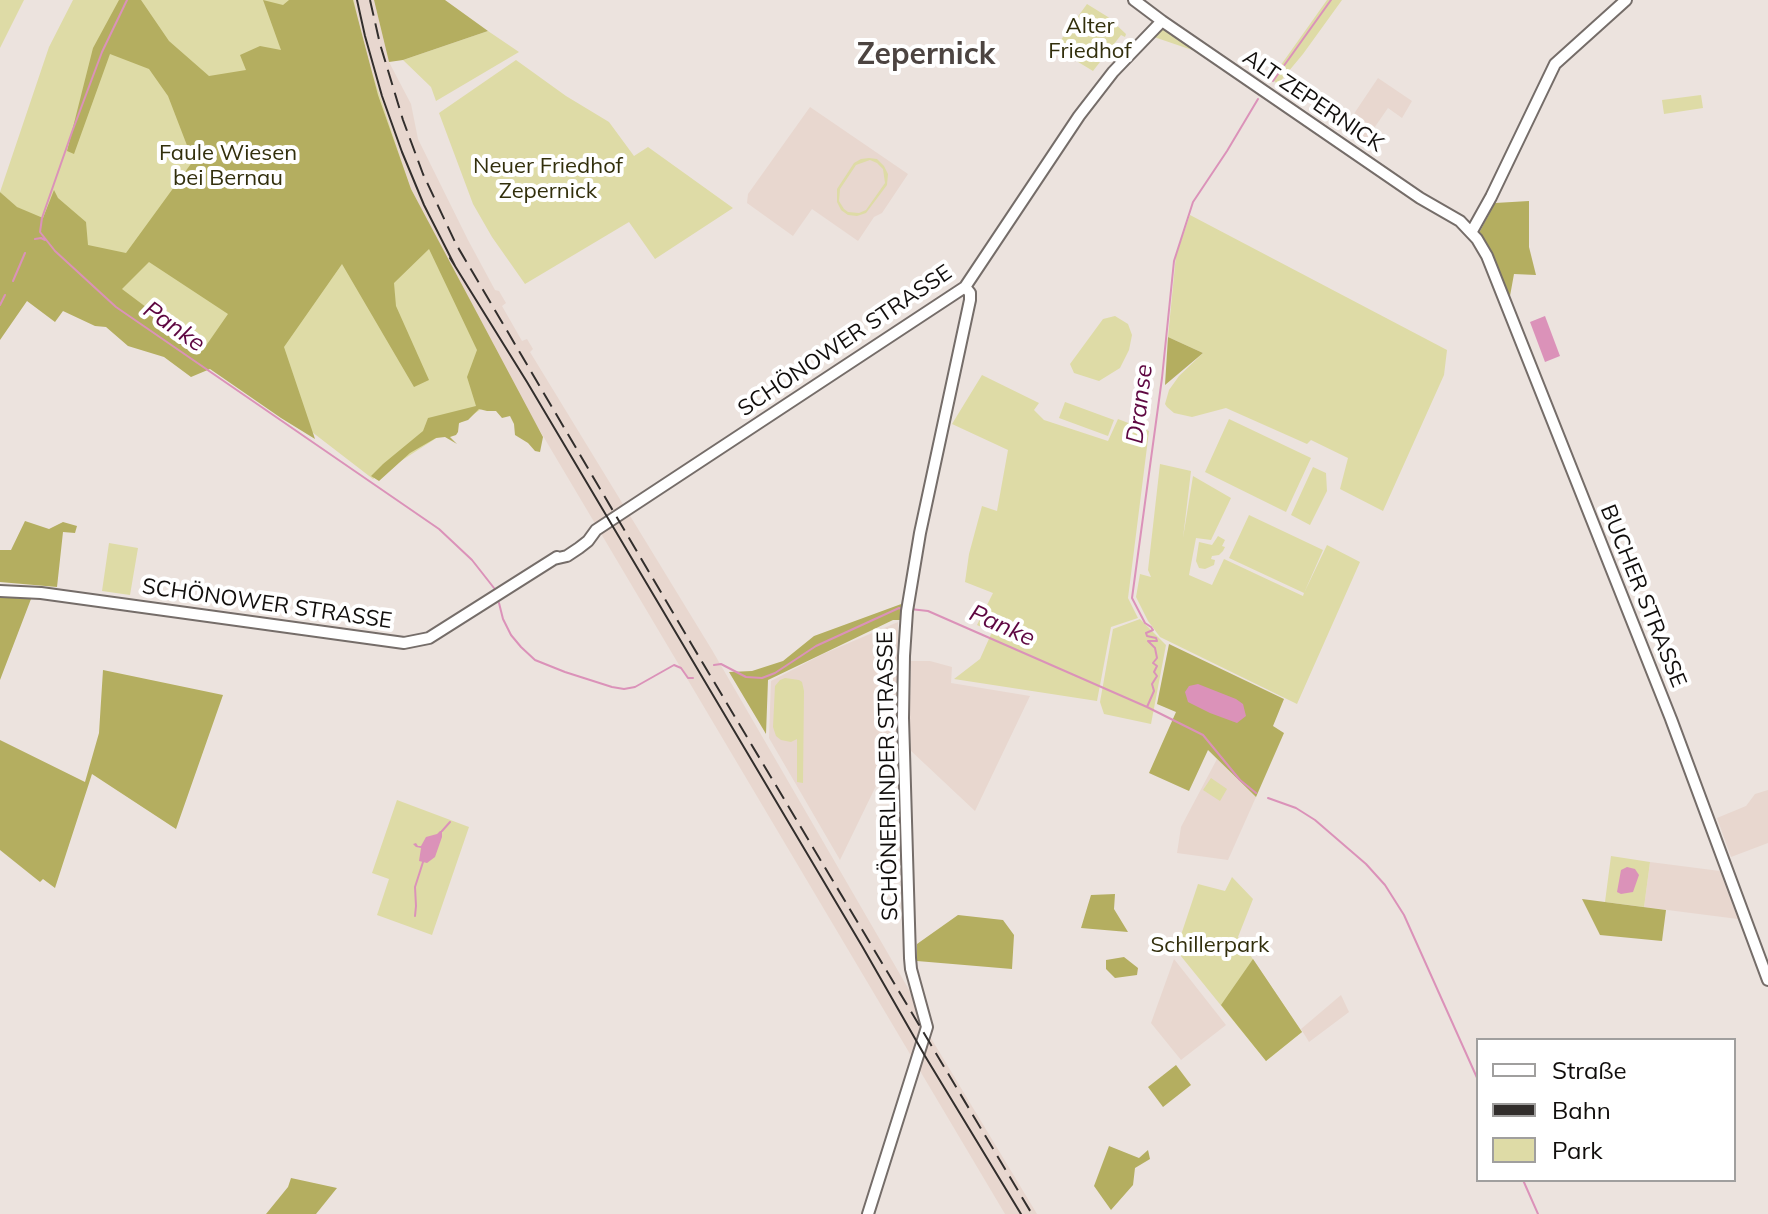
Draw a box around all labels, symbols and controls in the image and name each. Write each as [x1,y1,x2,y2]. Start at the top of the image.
park label: Alter Friedhof [1048,13,1132,64]
district label: Zepernick [857,37,995,73]
street label: ALT ZEPERNICK [1238,44,1388,158]
park label: Faule Wiesen bei Bernau [159,140,297,192]
park label: Neuer Friedhof Zepernick [473,153,623,204]
street label: SCHÖNOWER STRASSE [733,260,957,422]
water label: Panke [138,296,210,358]
water label: Dranse [1121,363,1159,445]
street label: BUCHER STRASSE [1594,501,1692,691]
street label: SCHÖNOWER STRASSE [140,573,394,635]
water label: Panke [965,599,1039,653]
street label: SCHÖNERLINDER STRASSE [872,631,904,921]
park label: Schillerpark [1151,932,1269,958]
legend [1476,1038,1736,1182]
text: Straße [1552,1055,1627,1085]
text: Bahn [1552,1095,1611,1125]
text: Park [1552,1135,1603,1165]

